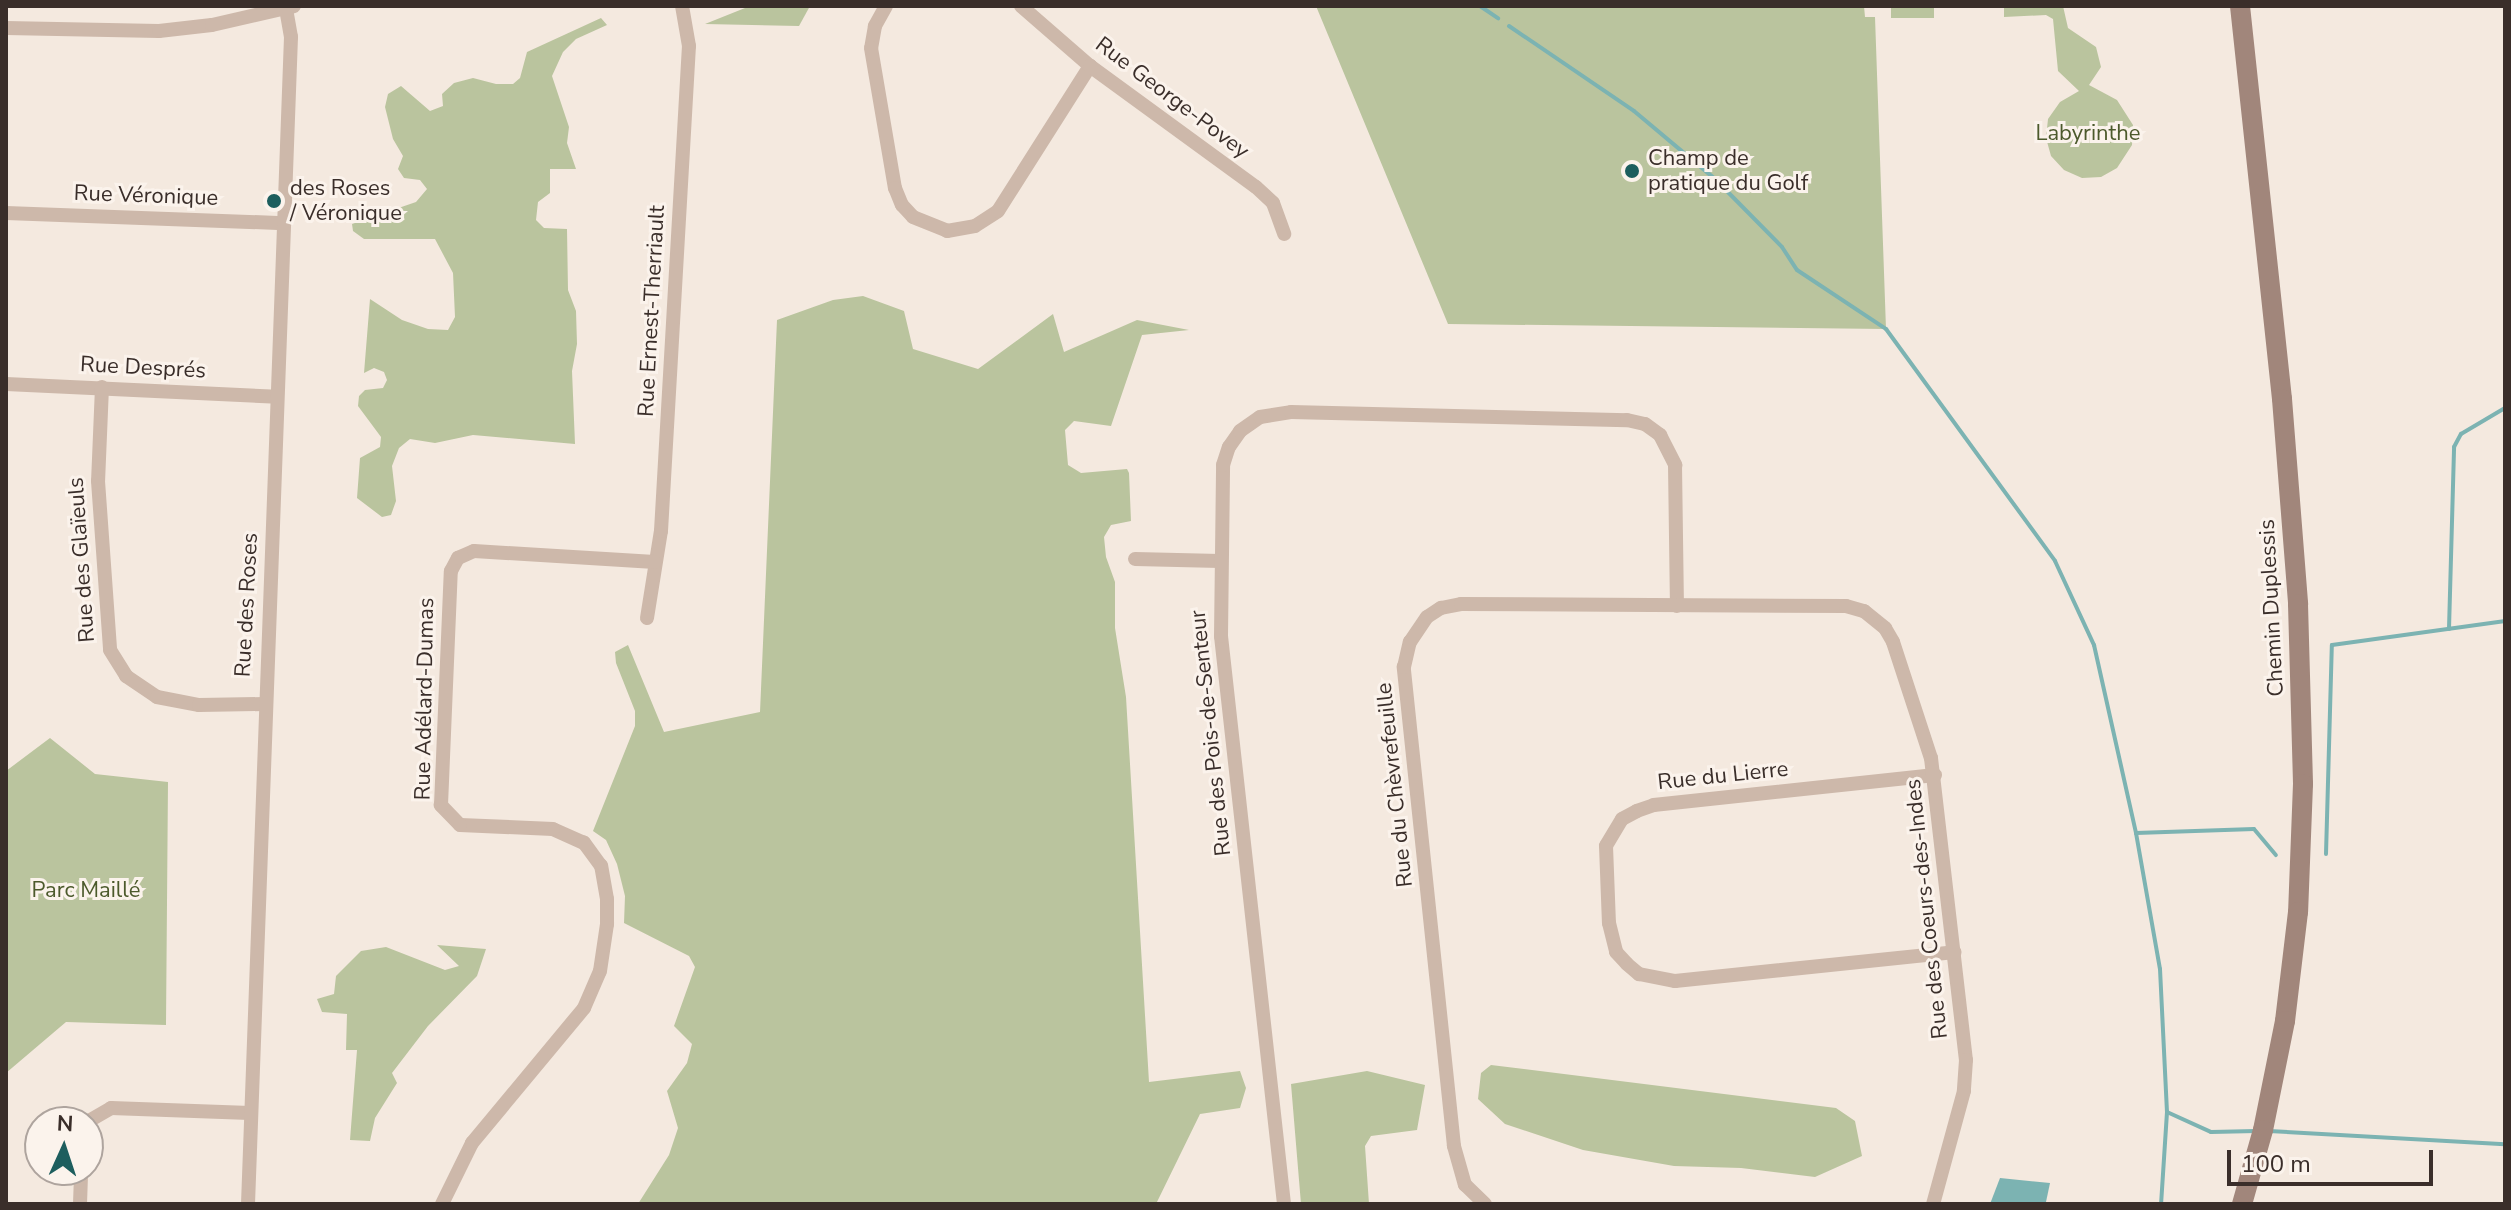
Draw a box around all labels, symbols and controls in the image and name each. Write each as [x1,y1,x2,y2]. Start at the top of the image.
street label: Rue George-Povey [1090,32,1254,164]
park label: Labyrinthe [2036,121,2140,147]
place label: Champ de pratique du Golf [1648,145,1808,196]
marker: Champ de pratique du Golf [1623,162,1641,180]
place label: des Roses / Véronique [290,175,402,226]
street label: Rue Véronique [73,180,219,212]
marker: des Roses / Véronique [265,192,283,210]
street label: Rue Ernest-Therriault [633,205,671,417]
street label: Rue Després [79,352,207,384]
street label: Rue des Glaïeuls [63,477,101,643]
street label: Chemin Duplessis [2254,519,2290,697]
street label: Rue des Roses [230,532,264,678]
street label: Rue Adélard-Dumas [410,597,440,801]
street label: Rue des Pois-de-Senteur [1185,609,1237,857]
street label: Rue du Chèvrefeuille [1371,681,1419,889]
street label: Rue du Lierre [1656,756,1790,796]
street label: Rue des Coeurs-des-Indes [1900,778,1954,1040]
park label: Parc Maillé [32,878,140,904]
north arrow [24,1106,104,1186]
text: N [56,1109,74,1139]
scale bar [2231,1134,2437,1184]
text: 100 m [2241,1148,2311,1180]

